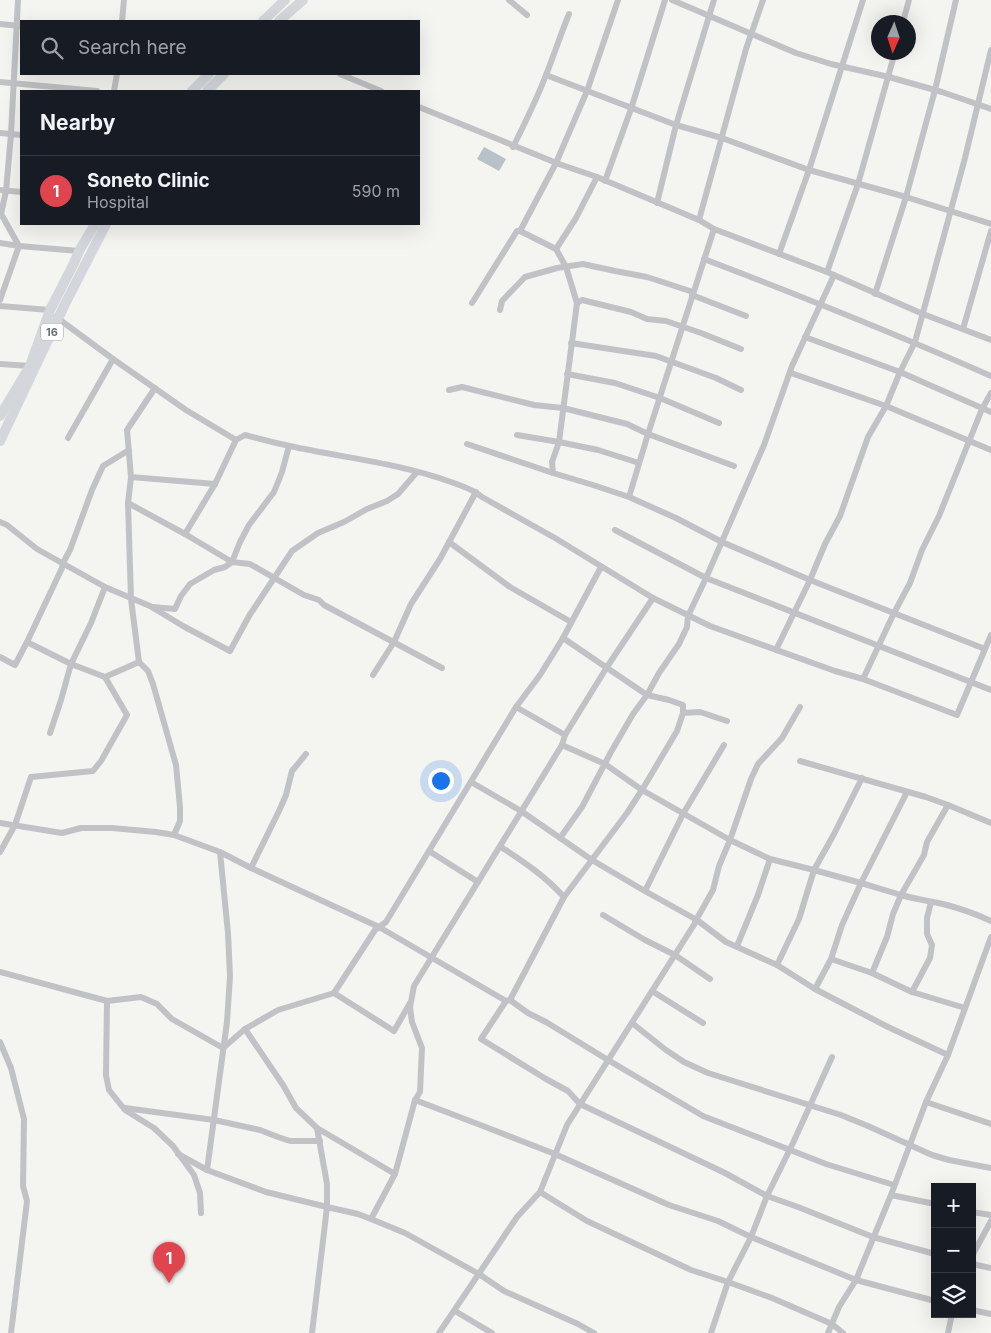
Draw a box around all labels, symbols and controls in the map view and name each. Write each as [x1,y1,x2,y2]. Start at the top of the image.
north arrow [871,15,916,60]
search box [20,20,420,75]
icon: search [38,34,66,62]
text: Search here [78,36,187,59]
text: Nearby [40,110,115,135]
text: Soneto Clinic [87,169,210,192]
text: 1 [53,181,59,201]
text: 590 m [352,181,400,201]
text: Hospital [87,192,149,212]
road number: 16 [41,324,63,341]
your location [428,768,454,794]
map controls [931,1183,976,1318]
button: + [931,1183,976,1228]
button: − [931,1228,976,1273]
pin: 1 [153,1242,185,1283]
button: layers [931,1273,976,1318]

